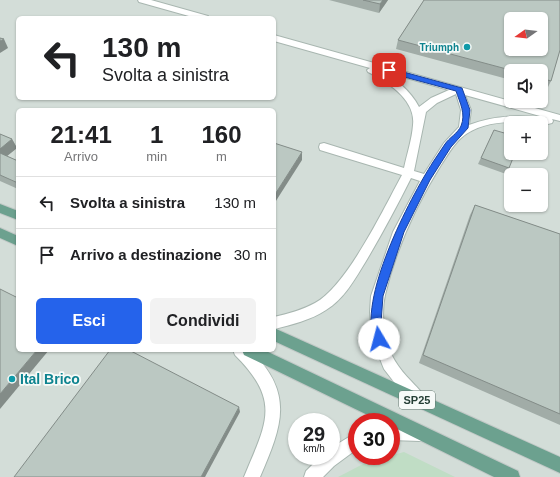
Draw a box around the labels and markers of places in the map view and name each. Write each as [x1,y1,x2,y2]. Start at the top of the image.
place label: Triumph [420,42,459,53]
marker: Triumph [462,42,472,52]
pin [372,53,406,87]
place label: Ital Brico [20,371,80,387]
marker: Ital Brico [7,374,17,384]

